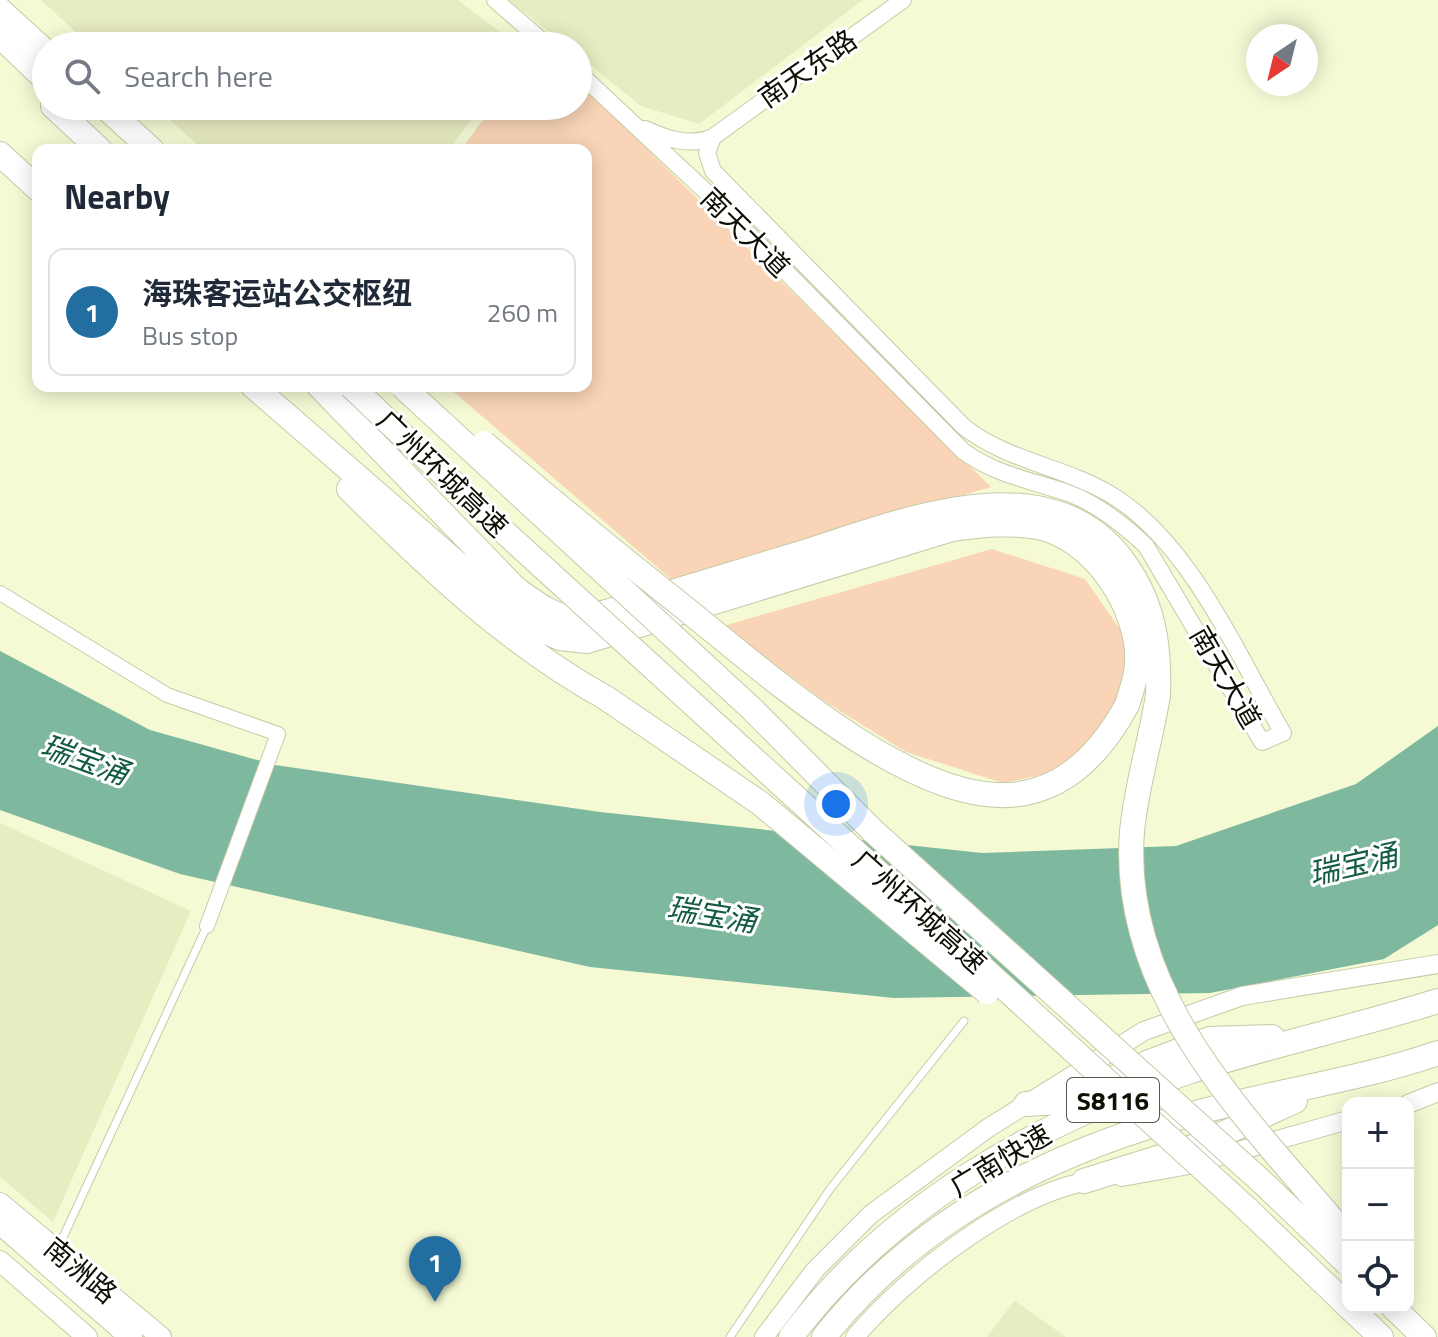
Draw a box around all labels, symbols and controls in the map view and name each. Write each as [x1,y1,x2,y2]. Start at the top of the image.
street label: 南天东路 [749,18,865,118]
north arrow [1246,24,1318,96]
search box [32,32,592,120]
text: Search here [124,53,273,99]
icon: search [60,54,104,98]
text: Nearby [64,170,170,222]
street label: 南天大道 [691,177,801,287]
text: 海珠客运站公交枢纽 [142,270,412,316]
text: 1 [85,293,99,332]
text: 260 m [487,293,558,332]
text: Bus stop [142,316,238,355]
street label: 广州环城高速 [368,399,518,547]
street label: 南天大道 [1179,618,1273,736]
water label: 瑞宝涌 [35,722,138,797]
your location [816,784,856,824]
water label: 瑞宝涌 [1304,831,1405,897]
street label: 广州环城高速 [843,839,997,983]
water label: 瑞宝涌 [664,884,763,944]
road number: S8116 [1067,1078,1159,1122]
map controls [1342,1097,1414,1313]
button: + [1342,1097,1414,1169]
street label: 广南快速 [941,1113,1059,1207]
button: − [1342,1169,1414,1241]
street label: 南洲路 [35,1227,127,1313]
pin: 1 [409,1236,461,1302]
button: locate [1342,1241,1414,1313]

